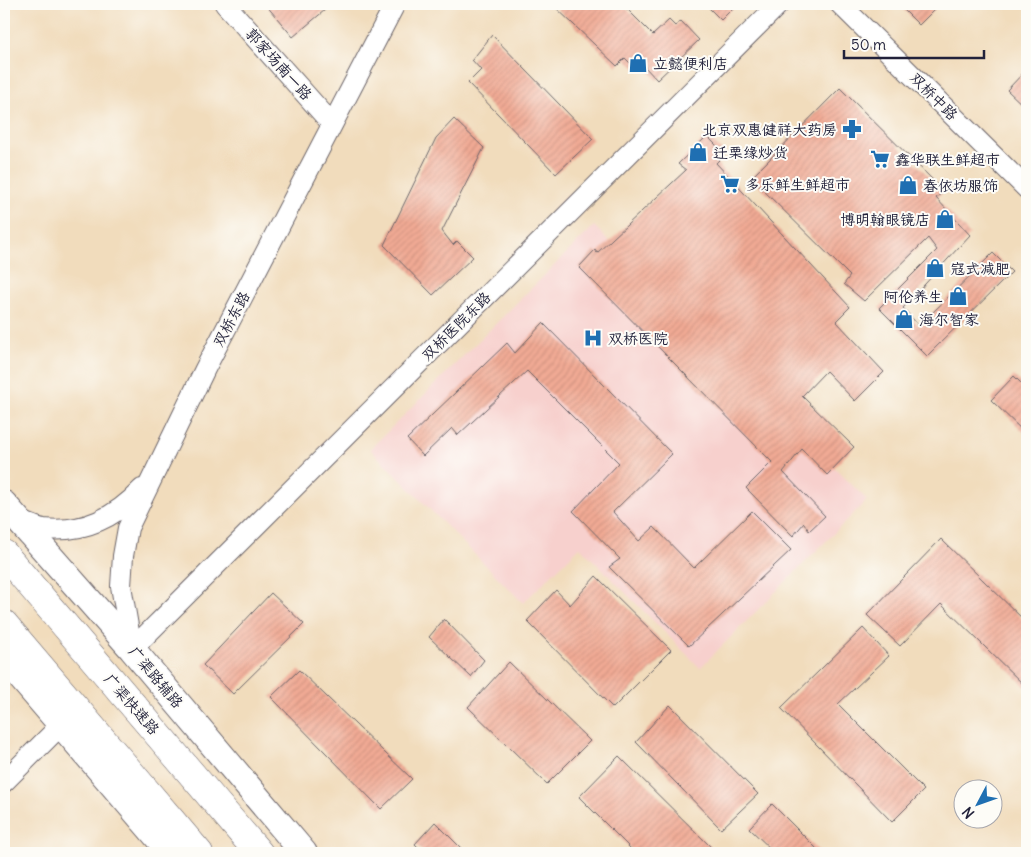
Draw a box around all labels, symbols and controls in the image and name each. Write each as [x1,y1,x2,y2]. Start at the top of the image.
street label: 郭家场南一路 [242,24,316,104]
scale bar [844,28,984,60]
text: 50 m [851,35,886,54]
shop icon: 立懿便利店 [627,52,649,74]
place label: 立懿便利店 [653,54,728,73]
street label: 双桥中路 [906,68,962,124]
pharmacy icon: 北京双惠健祥大药房 [841,118,863,140]
place label: 北京双惠健祥大药房 [702,120,837,139]
shop icon: 迁栗缘炒货 [687,141,709,163]
place label: 迁栗缘炒货 [713,143,788,162]
supermarket icon: 鑫华联生鲜超市 [869,148,891,170]
place label: 鑫华联生鲜超市 [895,150,1000,169]
supermarket icon: 多乐鲜生鲜超市 [719,173,741,195]
shop icon: 春依坊服饰 [897,174,919,196]
place label: 多乐鲜生鲜超市 [745,175,850,194]
place label: 春依坊服饰 [923,176,998,195]
shop icon: 博明翰眼镜店 [934,208,956,230]
place label: 博明翰眼镜店 [840,210,930,229]
shop icon: 寇式减肥 [924,257,946,279]
place label: 寇式减肥 [950,259,1010,278]
shop icon: 阿伦养生 [947,285,969,307]
street label: 双桥医院东路 [417,287,495,365]
place label: 阿伦养生 [883,287,943,306]
street label: 双桥东路 [209,288,253,350]
shop icon: 海尔智家 [893,308,915,330]
place label: 海尔智家 [919,310,979,329]
hospital icon: 双桥医院 [582,327,604,349]
place label: 双桥医院 [608,329,668,348]
street label: 广渠路辅路 [125,642,187,712]
street label: 广渠快速路 [100,669,164,739]
north arrow [954,780,1004,830]
text: N [958,803,978,822]

